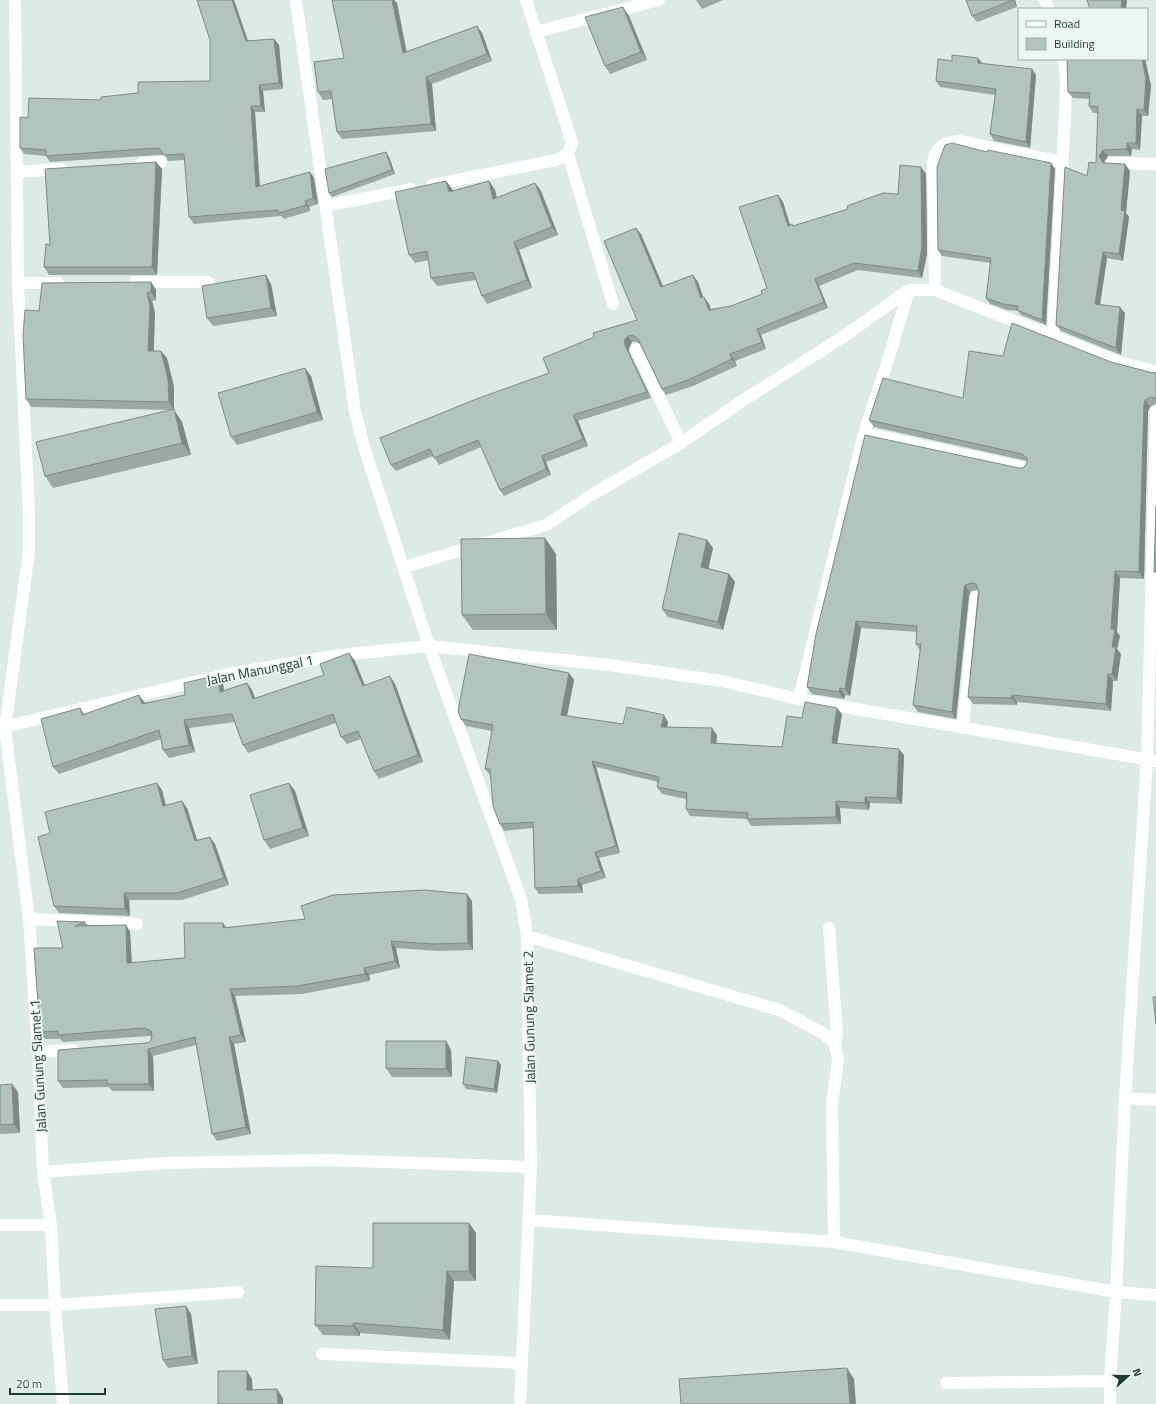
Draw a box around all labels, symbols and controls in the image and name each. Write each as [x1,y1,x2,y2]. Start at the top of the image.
legend [1018,8,1148,60]
text: Road [1054,14,1080,33]
text: Building [1054,34,1095,53]
street label: Jalan Manunggal 1 [205,649,315,690]
street label: Jalan Gunung Slamet 2 [517,950,540,1084]
street label: Jalan Gunung Slamet 1 [24,999,51,1133]
north arrow [1108,1356,1148,1396]
text: N [1129,1366,1146,1379]
scale bar [10,1370,105,1396]
text: 20 m [16,1374,42,1393]

